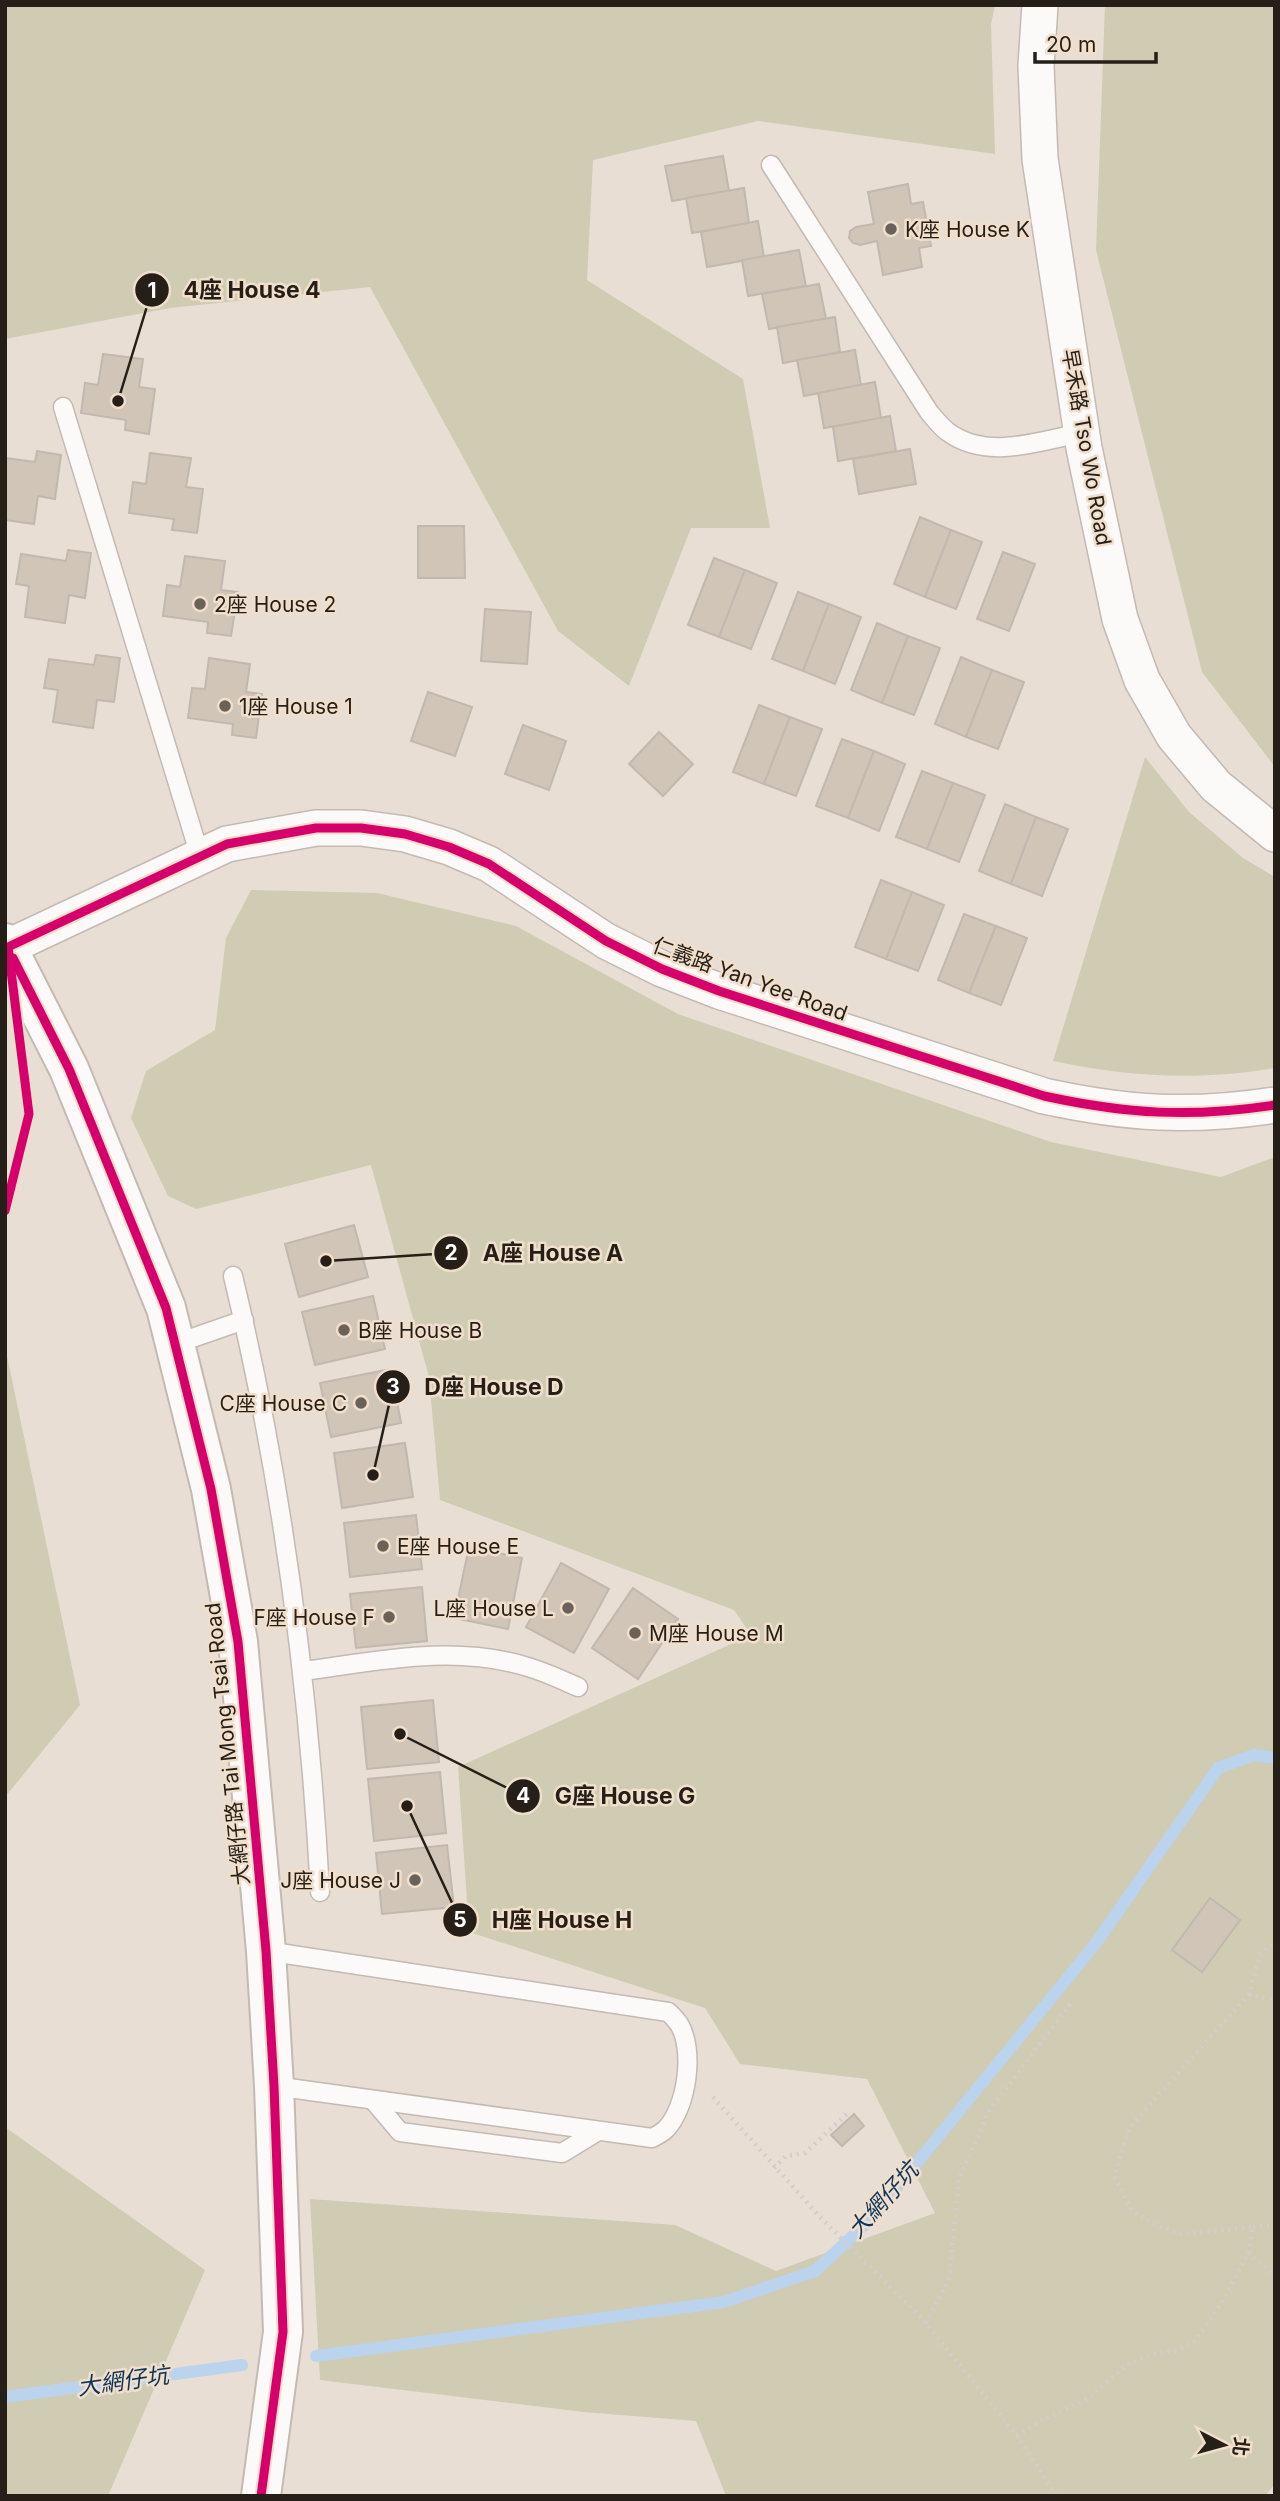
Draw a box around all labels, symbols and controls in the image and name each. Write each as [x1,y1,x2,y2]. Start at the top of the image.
scale bar [1035,21,1156,65]
text: 20 m [1046,32,1096,57]
place label: K座 House K [905,217,1030,242]
marker: K座 House K [883,221,899,237]
callout: 4座 House 4 [135,268,335,312]
text: 4座 House 4 [183,276,321,304]
text: 1 [147,278,157,303]
street label: 早禾路 Tso Wo Road [1057,347,1117,547]
place label: 2座 House 2 [214,592,336,617]
marker: 2座 House 2 [192,596,208,612]
place label: 1座 House 1 [239,694,353,719]
marker: 1座 House 1 [217,698,233,714]
street label: 仁義路 Yan Yee Road [649,932,851,1026]
callout: A座 House A [434,1231,637,1275]
text: A座 House A [483,1239,623,1267]
text: 2 [444,1240,458,1265]
place label: B座 House B [358,1318,482,1343]
marker: B座 House B [336,1322,352,1338]
callout: D座 House D [376,1365,578,1409]
text: D座 House D [424,1373,564,1401]
text: 3 [386,1374,400,1399]
place label: C座 House C [220,1391,347,1416]
marker: C座 House C [353,1395,369,1411]
place label: E座 House E [397,1534,519,1559]
marker: E座 House E [375,1538,391,1554]
place label: L座 House L [433,1596,554,1621]
marker: L座 House L [560,1600,576,1616]
street label: 大網仔路 Tai Mong Tsai Road [200,1601,254,1887]
place label: F座 House F [253,1605,375,1630]
marker: F座 House F [381,1609,397,1625]
place label: M座 House M [649,1621,784,1646]
marker: M座 House M [627,1625,643,1641]
callout: G座 House G [506,1774,709,1818]
text: G座 House G [555,1782,695,1810]
text: 4 [516,1783,530,1808]
place label: J座 House J [280,1868,401,1893]
marker: J座 House J [407,1872,423,1888]
callout: H座 House H [443,1898,646,1942]
text: H座 House H [492,1906,632,1934]
text: 5 [453,1907,467,1932]
water label: 大網仔坑 [842,2154,926,2244]
water label: 大網仔坑 [75,2360,173,2401]
north arrow [1189,2410,1259,2480]
text: 北 [1228,2436,1253,2457]

